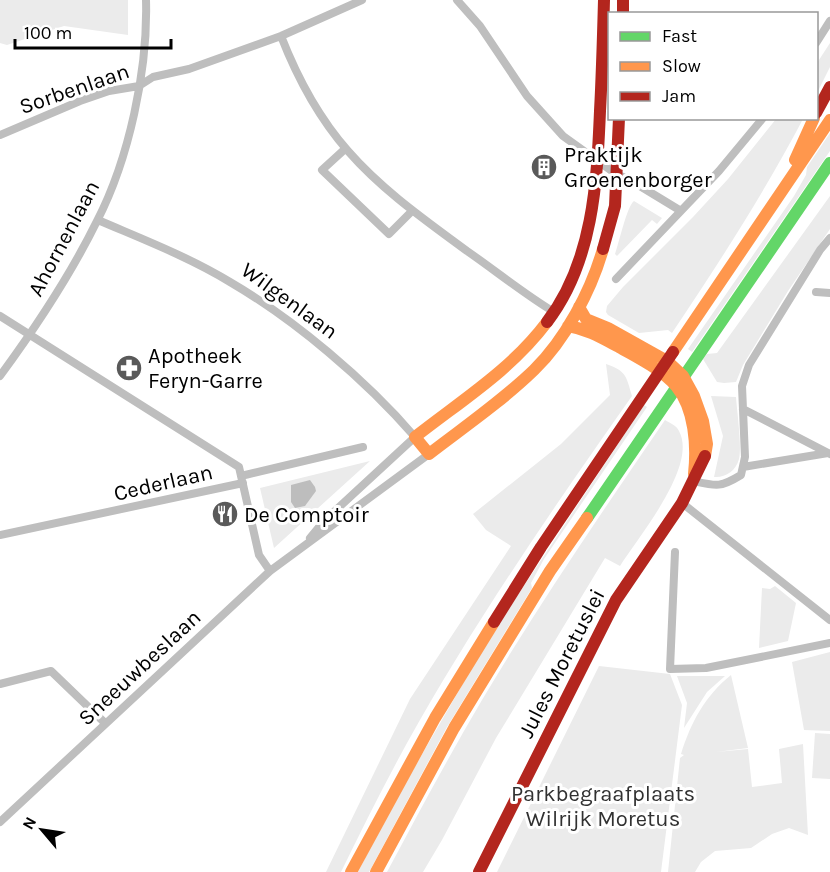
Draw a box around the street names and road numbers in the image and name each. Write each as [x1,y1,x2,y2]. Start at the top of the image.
street label: Sorbenlaan [16,58,133,120]
street label: Ahornenlaan [22,176,105,301]
street label: Wilgenlaan [236,257,343,345]
street label: Cederlaan [111,459,215,507]
street label: Jules Moretuslei [513,585,611,742]
street label: Sneeuwbeslaan [73,604,206,731]

